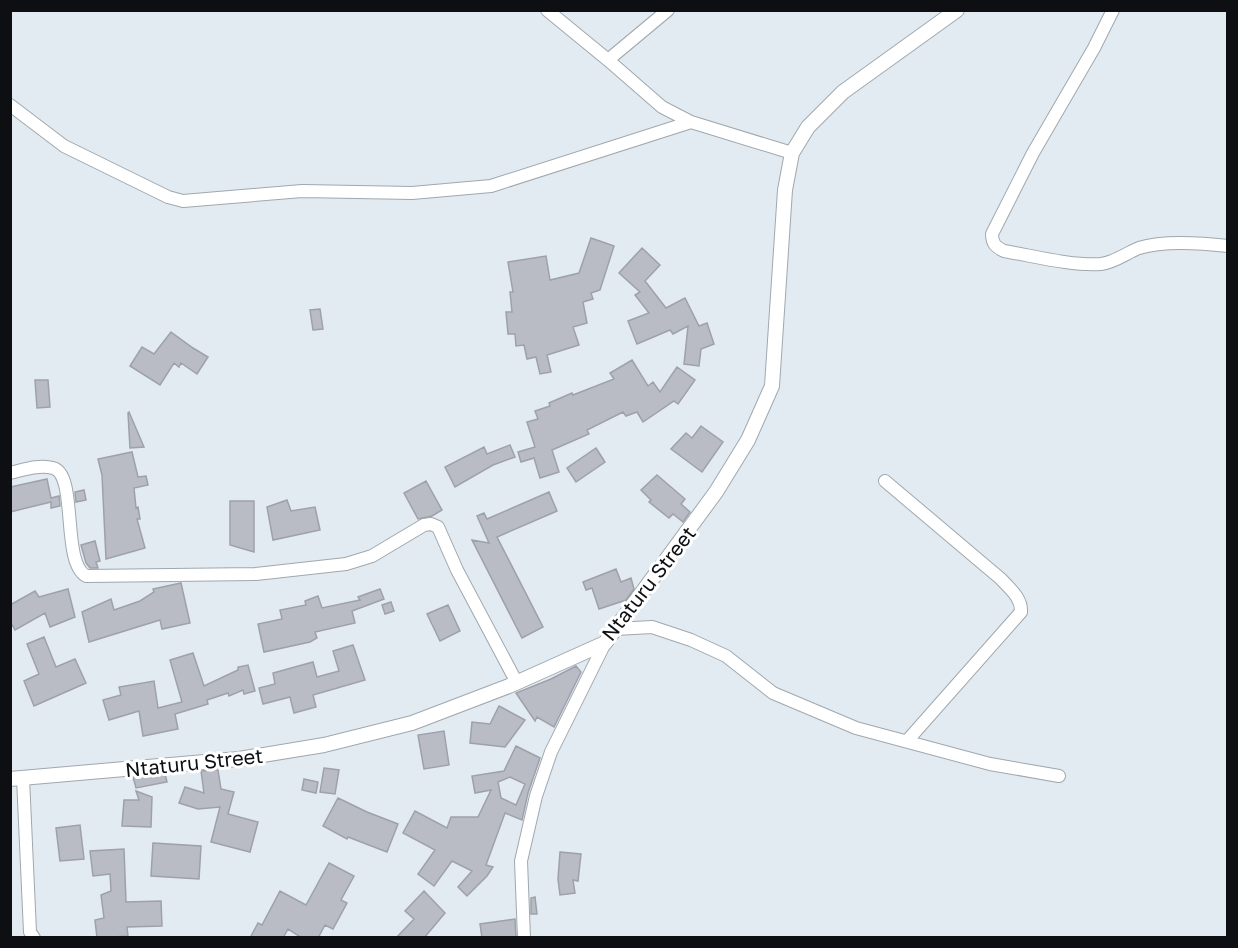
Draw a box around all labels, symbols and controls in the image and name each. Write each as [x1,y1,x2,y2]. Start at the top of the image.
street label: Ntaturu Street [596,521,700,645]
street label: Ntaturu Street [124,743,264,781]

